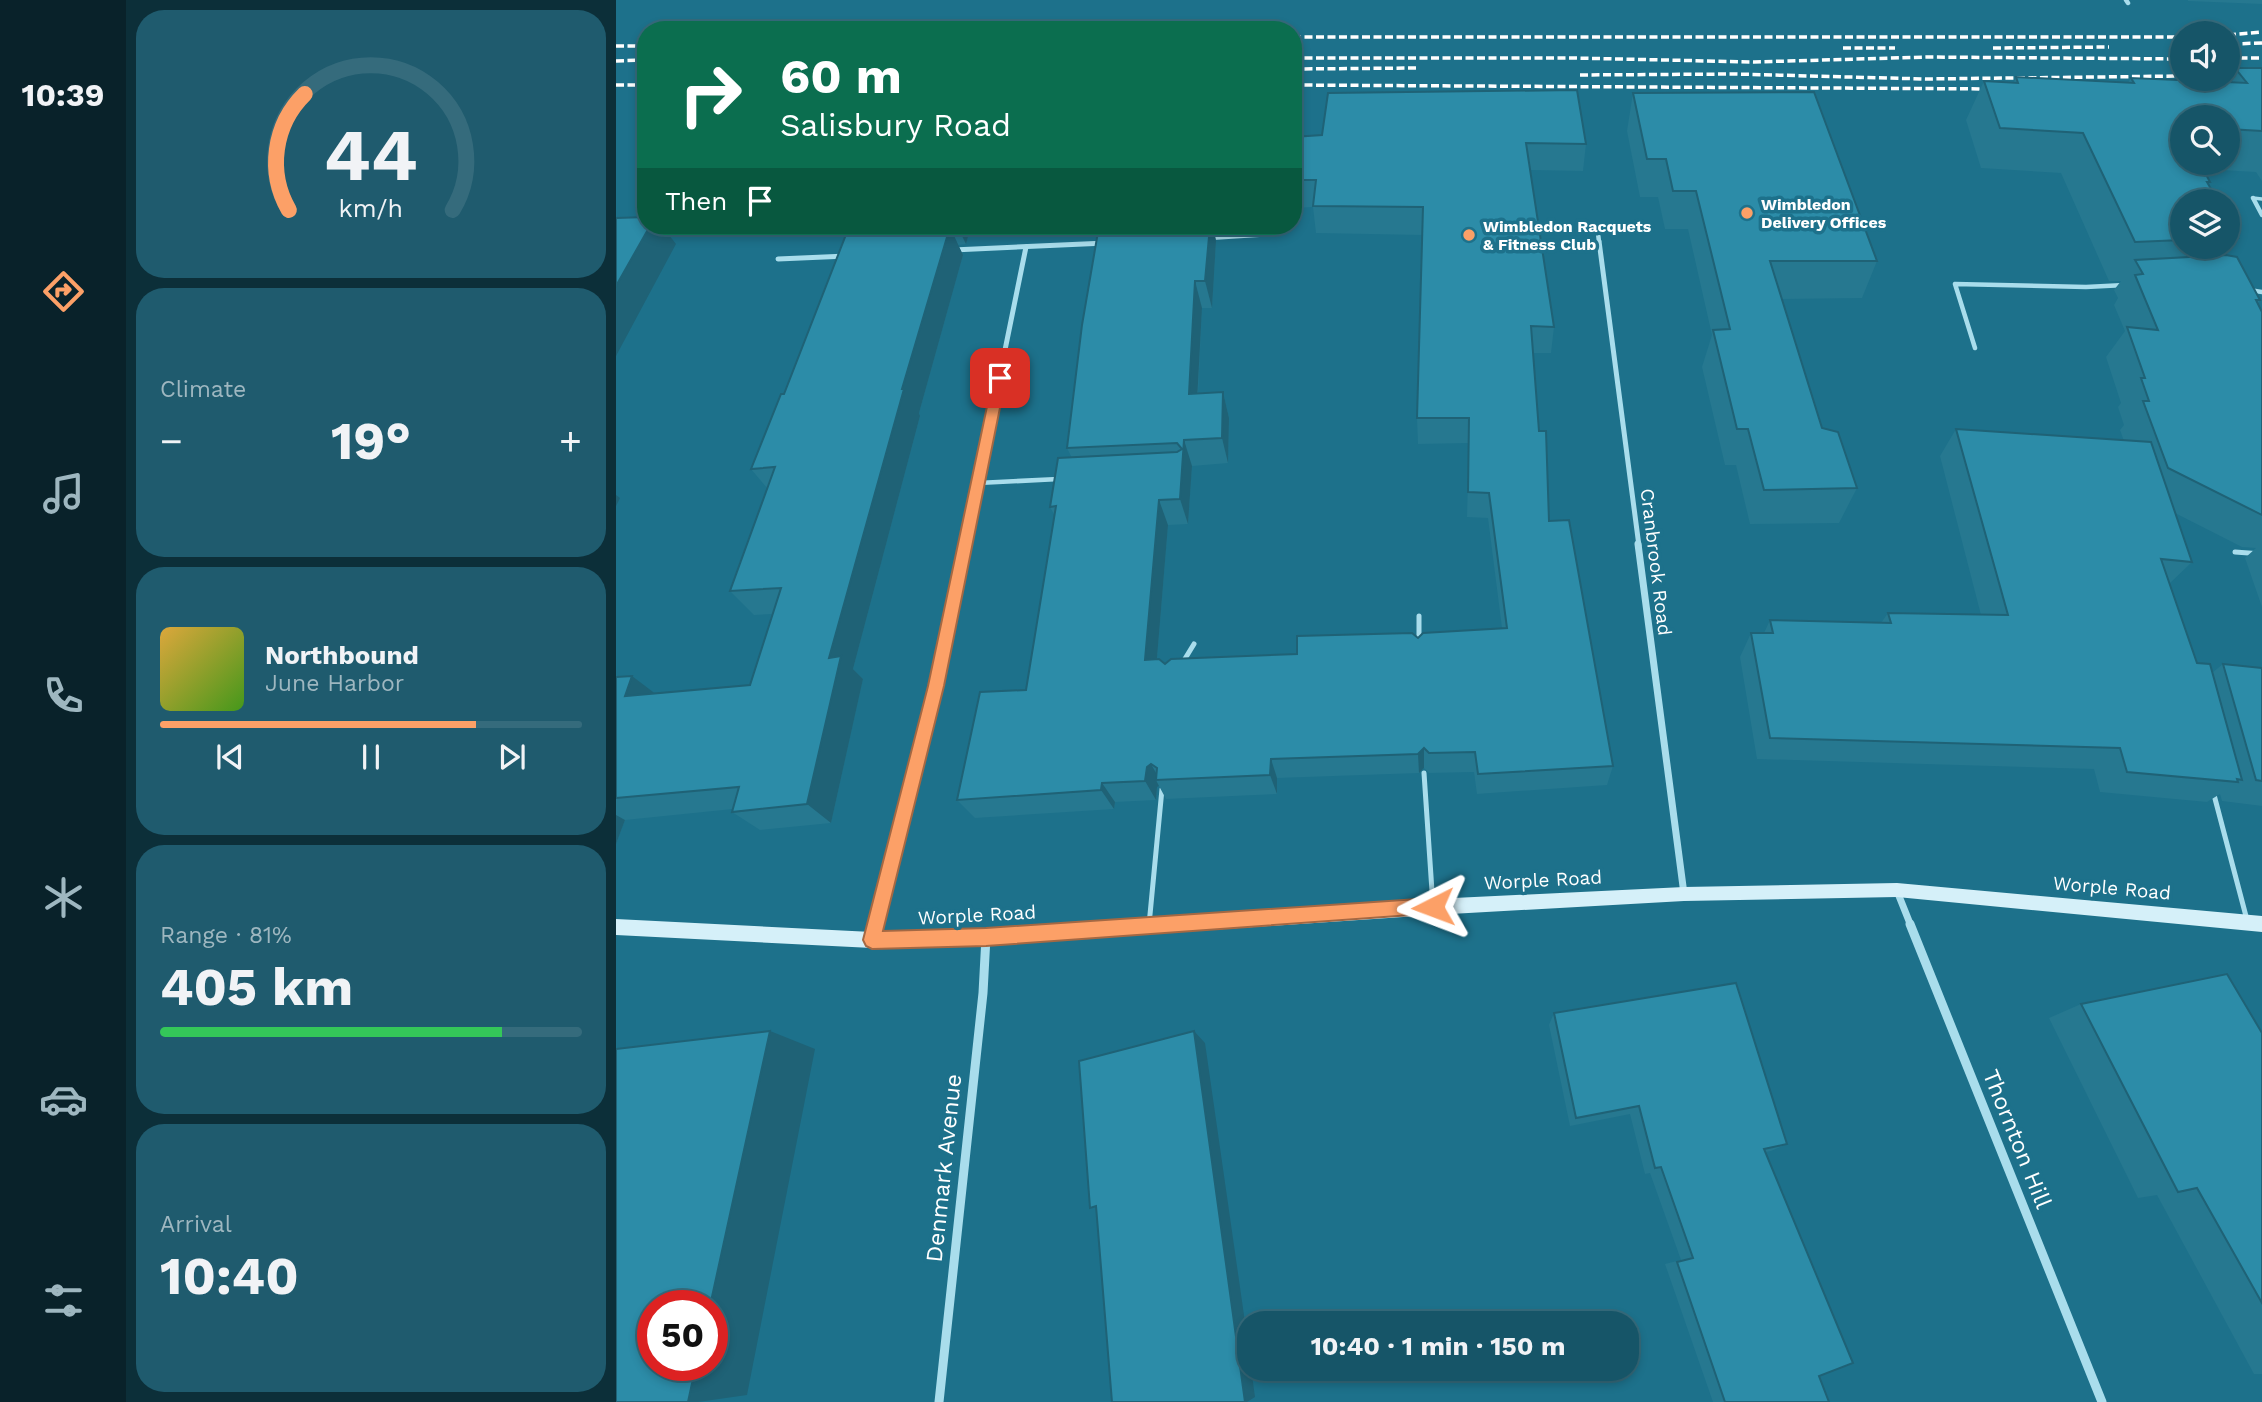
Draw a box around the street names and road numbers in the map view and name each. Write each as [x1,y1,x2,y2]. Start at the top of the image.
street label: Cranbrook Road [1636,487,1676,637]
street label: Worple Road [1483,865,1603,895]
street label: Worple Road [2052,871,2172,905]
street label: Worple Road [917,900,1037,930]
street label: Thornton Hill [1977,1066,2057,1212]
street label: Denmark Avenue [921,1072,967,1264]

